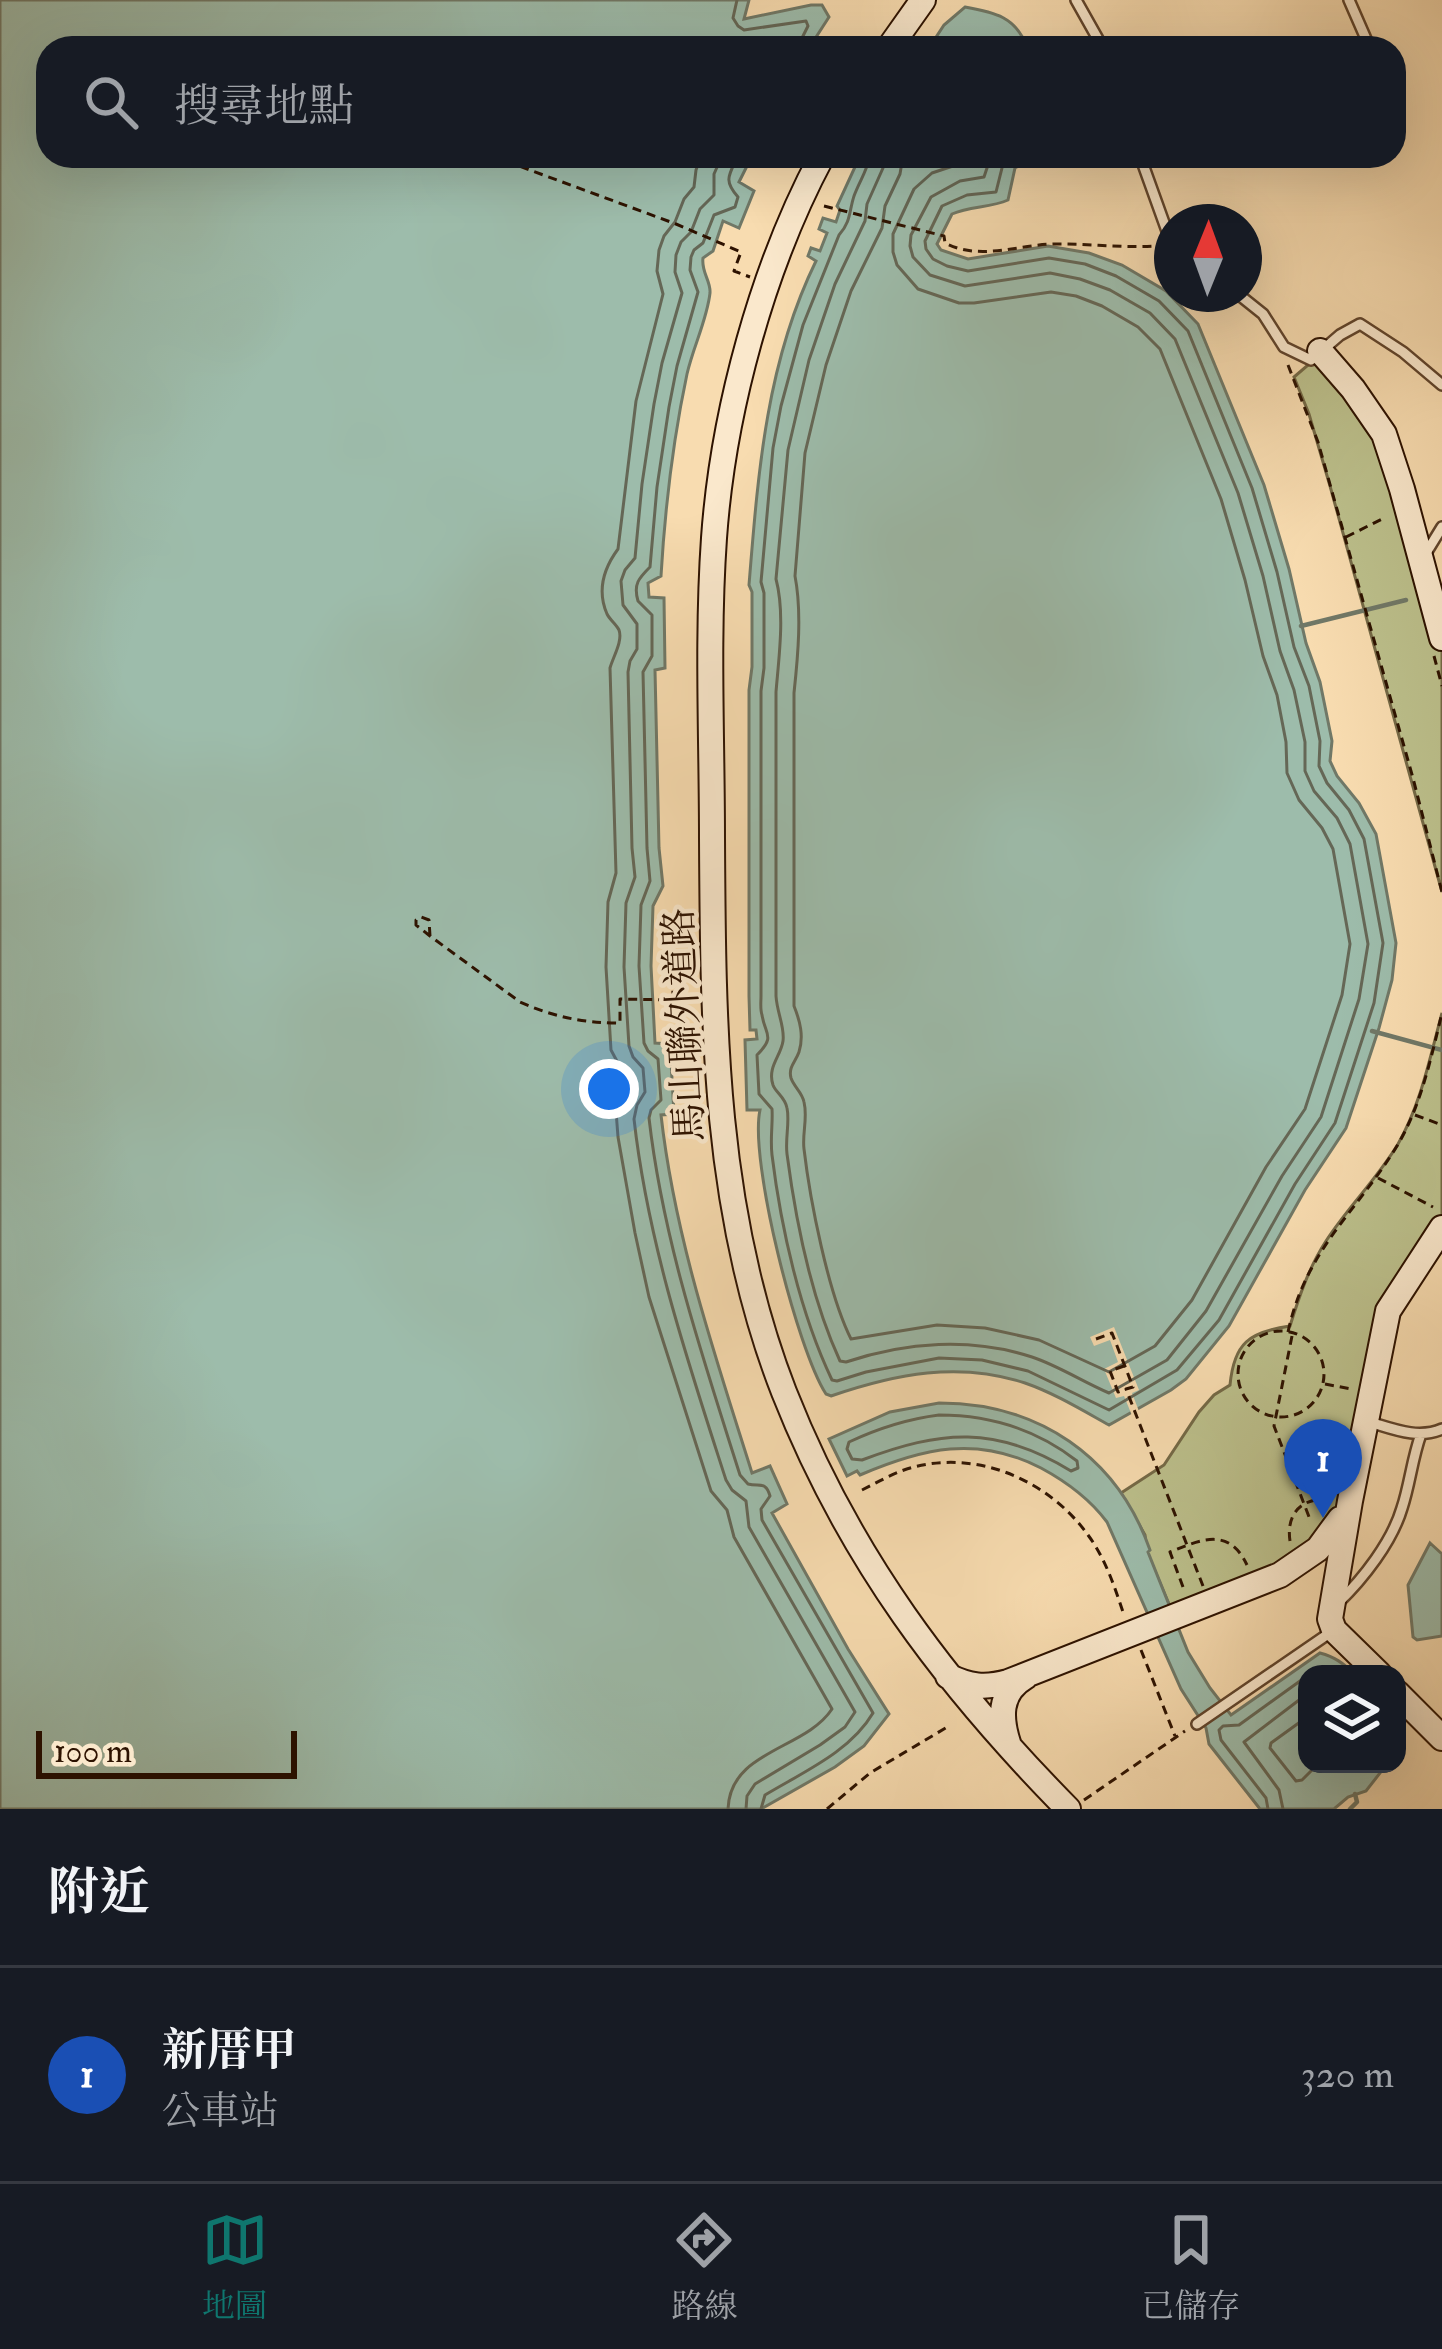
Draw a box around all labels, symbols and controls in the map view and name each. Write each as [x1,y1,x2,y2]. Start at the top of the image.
search box [36,36,1406,168]
icon: search [78,69,144,135]
text: 搜尋地點 [174,79,354,135]
north arrow [1154,204,1262,312]
street label: 馬山聯外道路 [654,907,715,1143]
your location [579,1059,639,1119]
pin: 1 [1284,1419,1362,1518]
map controls [1298,1665,1406,1773]
button: layers [1298,1665,1406,1773]
scale bar [36,1725,297,1778]
text: 100 m [54,1731,132,1772]
text: 附近 [48,1861,150,1925]
text: 新厝甲 [162,2023,297,2079]
text: 1 [80,2050,94,2099]
text: 320 m [1301,2050,1394,2099]
text: 公車站 [162,2087,279,2136]
tab: 地圖 [202,2207,268,2327]
tab: 路線 [671,2207,737,2327]
tab: 已儲存 [1141,2207,1240,2327]

